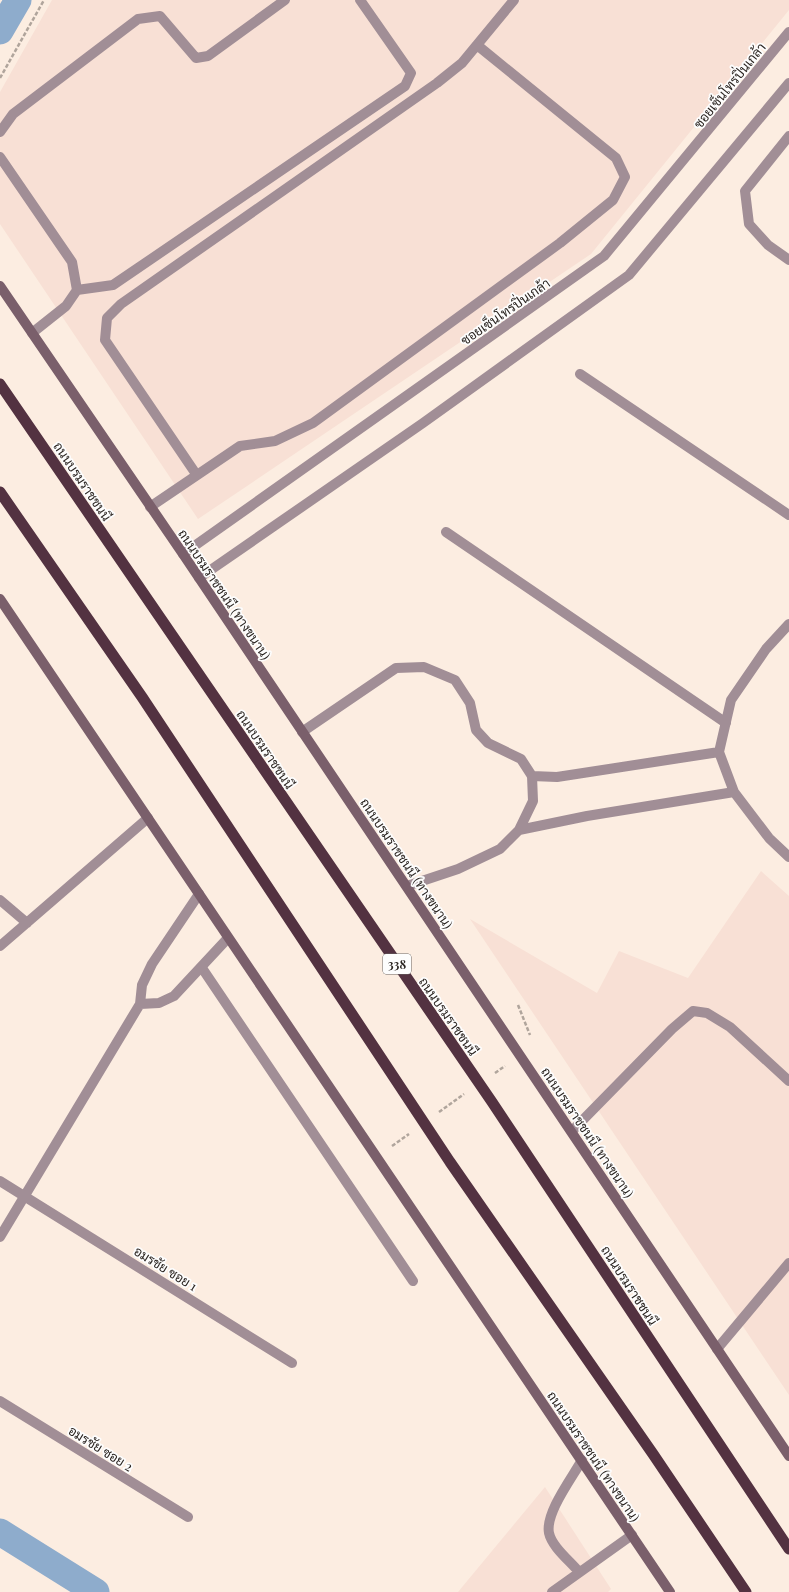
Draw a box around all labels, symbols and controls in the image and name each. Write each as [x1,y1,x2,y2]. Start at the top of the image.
street label: ซอยเซ็นโทรปิ่นเกล้า [687,37,769,131]
street label: ซอยเซ็นโทรปิ่นเกล้า [456,272,553,348]
street label: ถนนบรมราชชนนี [50,438,116,524]
street label: ถนนบรมราชชนนี (ทางขนาน) [175,525,275,663]
street label: ถนนบรมราชชนนี [233,706,299,792]
street label: ถนนบรมราชชนนี (ทางขนาน) [357,794,457,932]
road number: 338 [383,954,411,974]
street label: ถนนบรมราชชนนี [416,974,482,1058]
street label: ถนนบรมราชชนนี (ทางขนาน) [538,1063,638,1201]
street label: อมรชัย ซอย 1 [131,1242,201,1294]
street label: ถนนบรมราชชนนี [598,1242,662,1328]
street label: ถนนบรมราชชนนี (ทางขนาน) [544,1387,644,1525]
street label: อมรชัย ซอย 2 [66,1421,136,1475]

